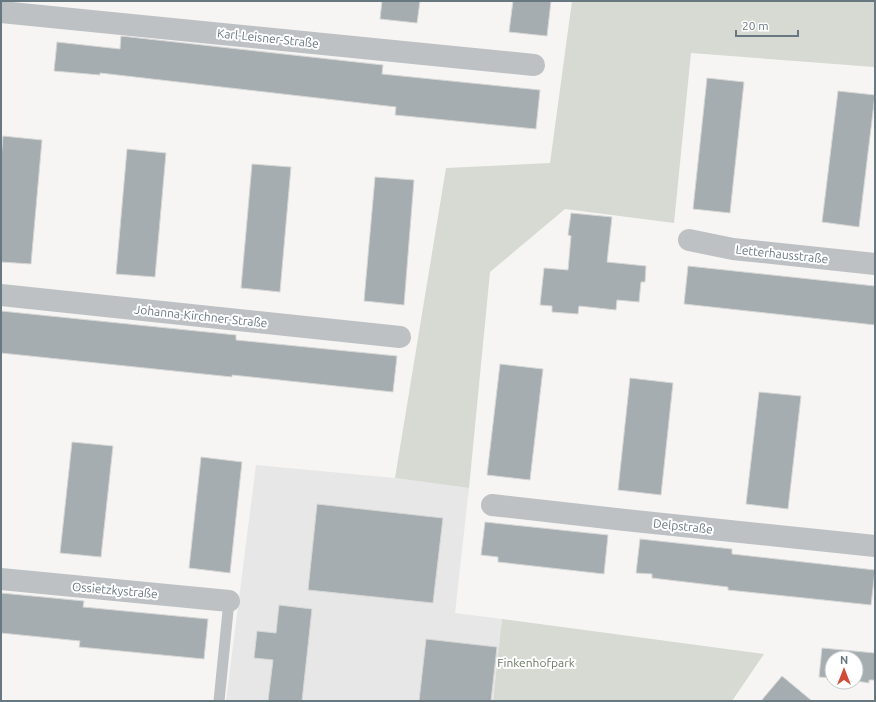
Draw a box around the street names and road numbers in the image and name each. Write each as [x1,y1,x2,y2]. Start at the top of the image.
street label: Karl-Leisner-Straße [216,26,320,50]
street label: Letterhausstraße [735,243,829,265]
street label: Johanna-Kirchner-Straße [134,303,268,329]
street label: Delpstraße [653,516,713,536]
street label: Ossietzkystraße [72,580,158,600]

